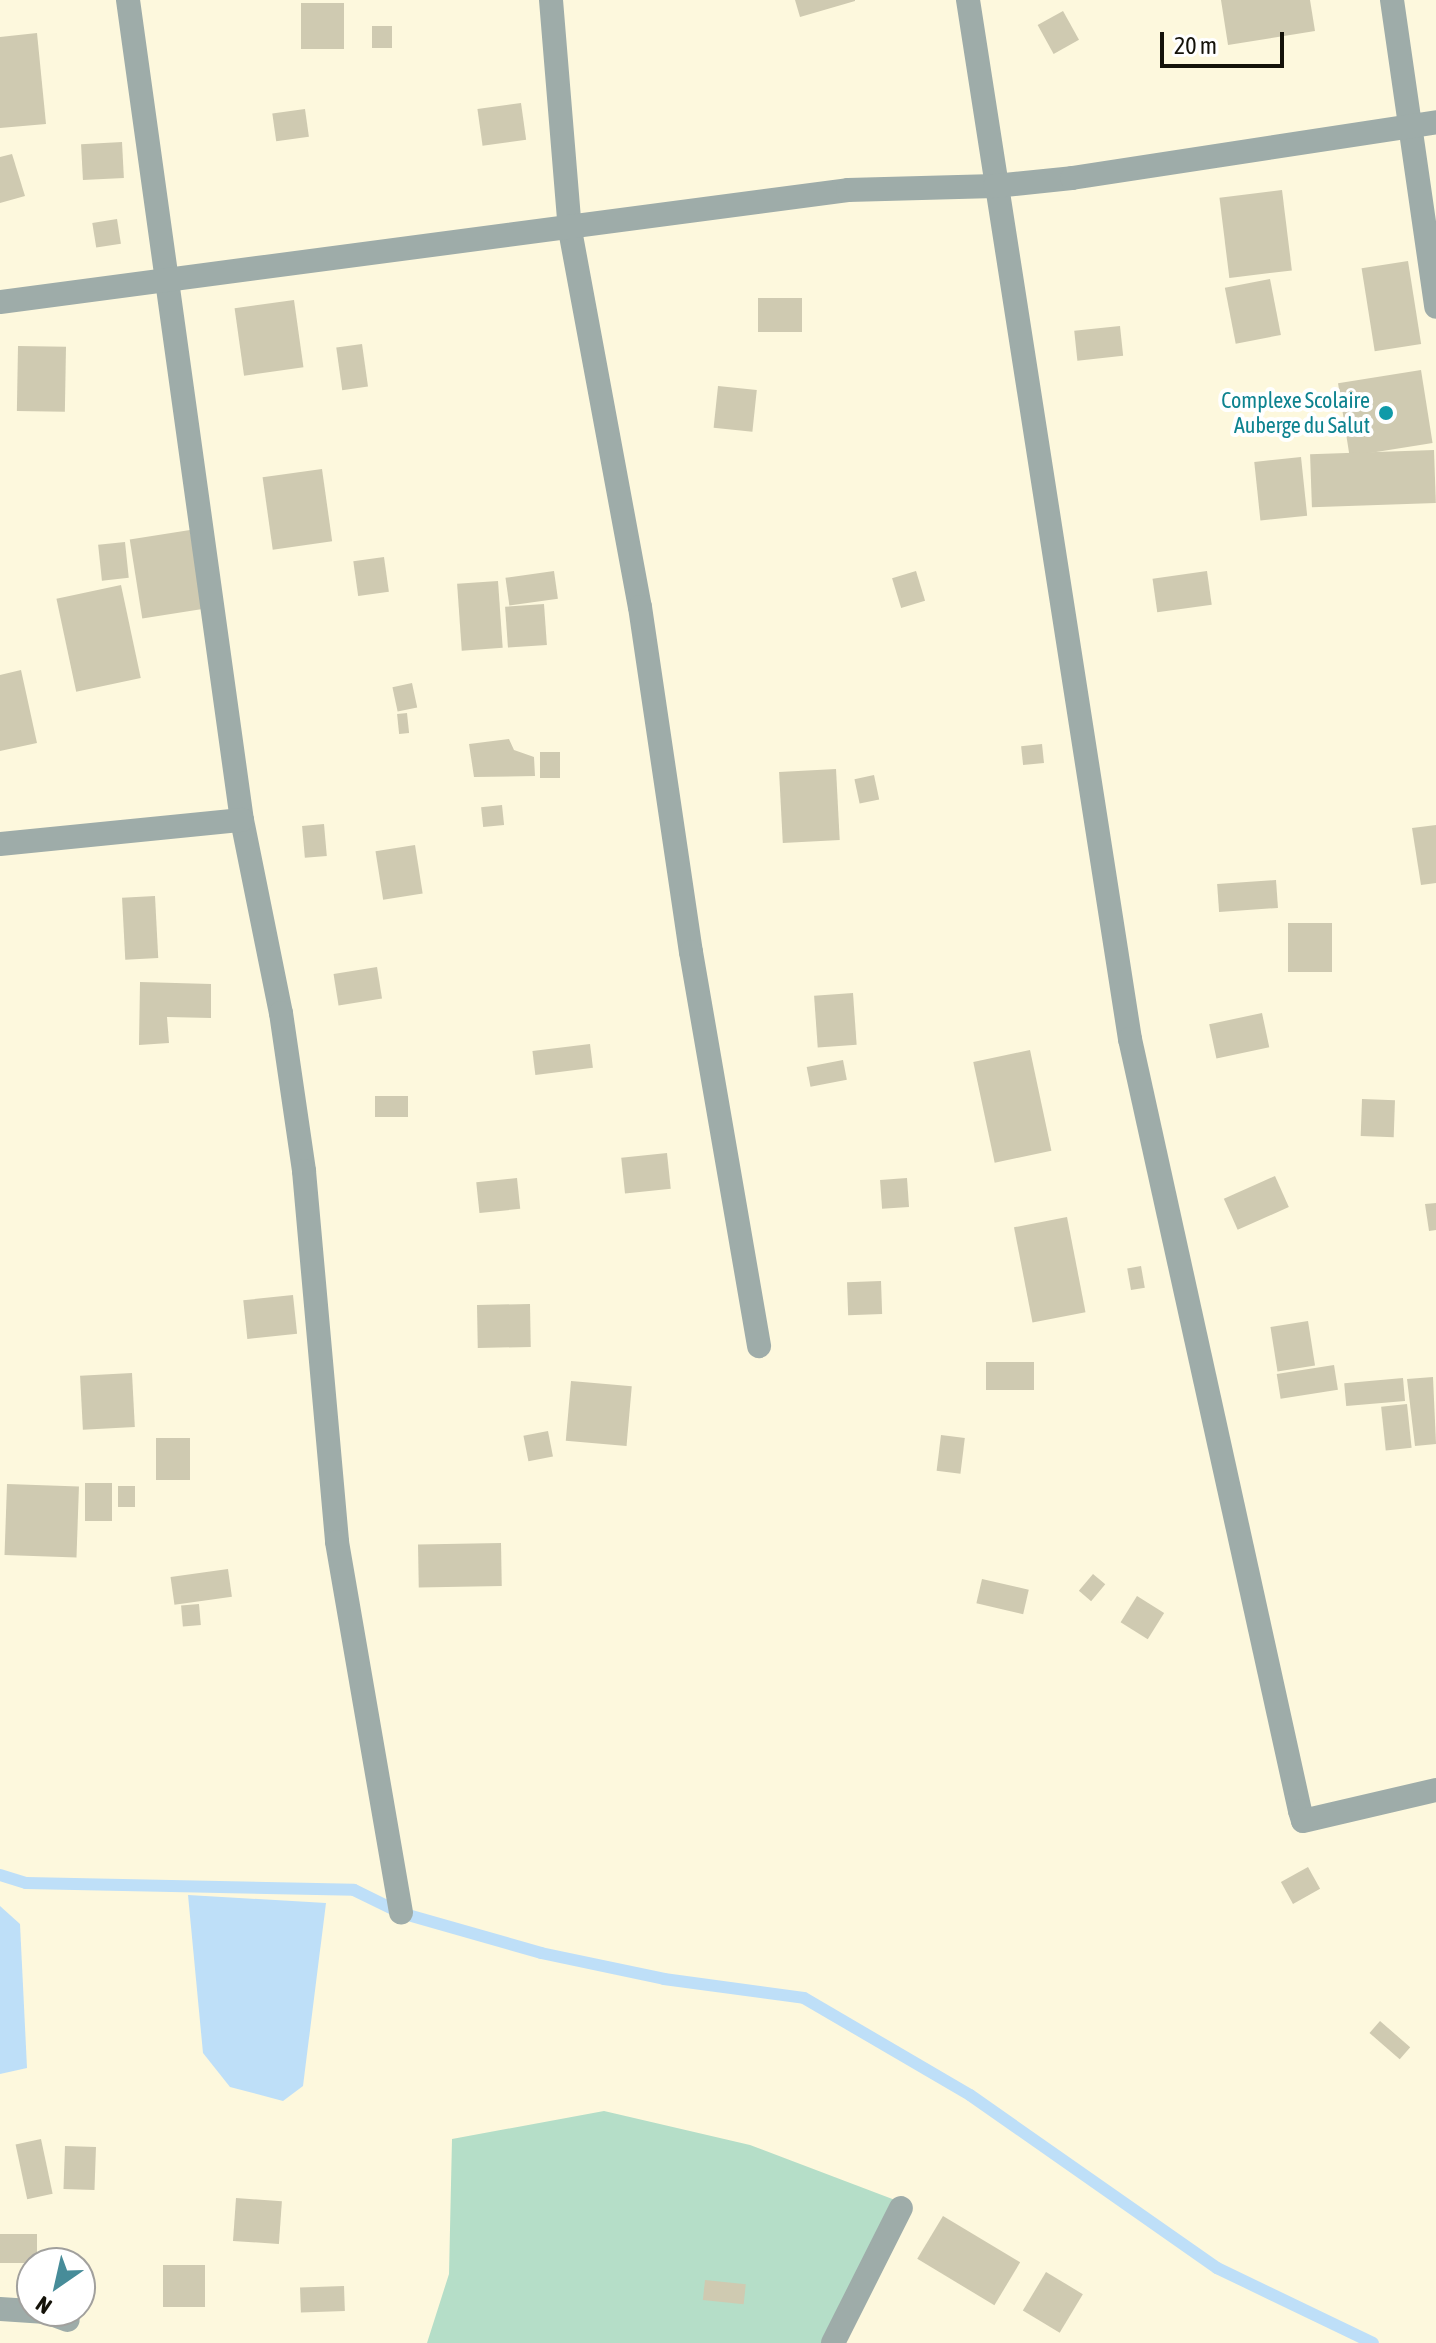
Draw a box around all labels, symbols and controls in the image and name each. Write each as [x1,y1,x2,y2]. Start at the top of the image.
scale bar [1164,16,1288,66]
text: 20 m [1174,32,1217,59]
place label: Complexe Scolaire Auberge du Salut [1221,387,1370,438]
marker: Complexe Scolaire Auberge du Salut [1377,404,1395,422]
north arrow [16,2247,96,2327]
text: N [31,2291,56,2320]

